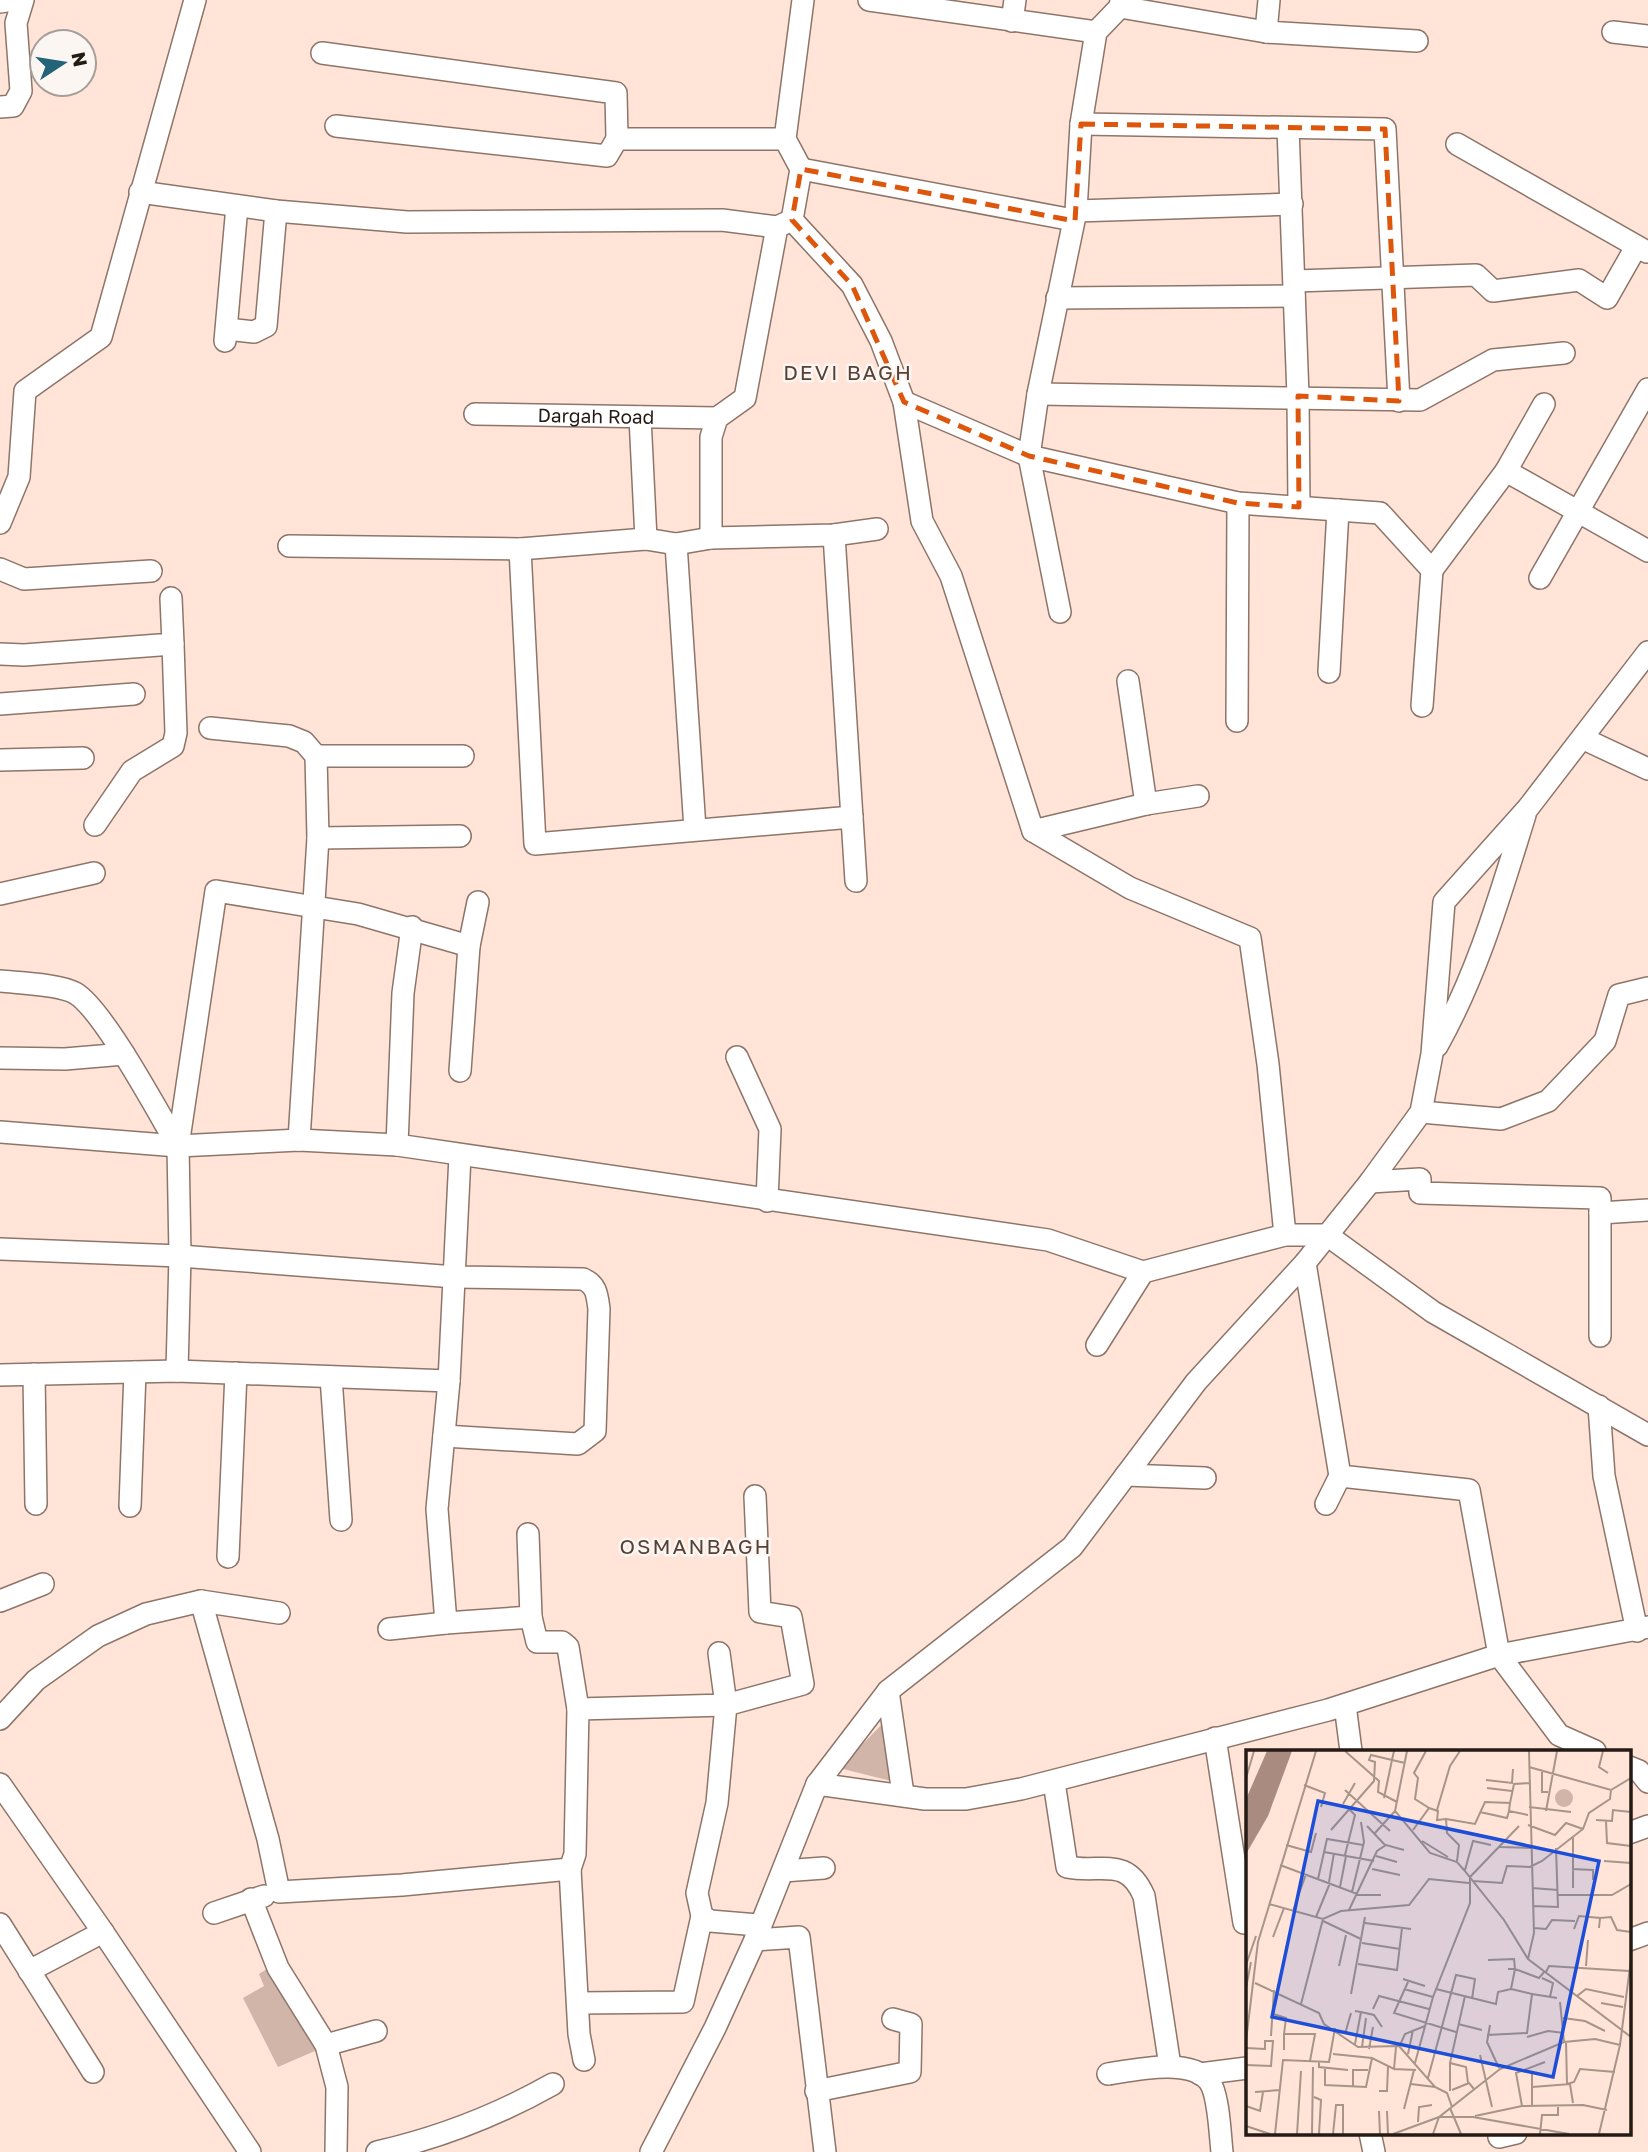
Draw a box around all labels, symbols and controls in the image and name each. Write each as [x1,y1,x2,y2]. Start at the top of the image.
north arrow [28,28,98,98]
text: N [67,50,93,69]
district label: DEVI BAGH [783,359,913,385]
street label: Dargah Road [537,403,655,428]
district label: OSMANBAGH [619,1533,773,1559]
inset map [1246,1750,1630,2134]

